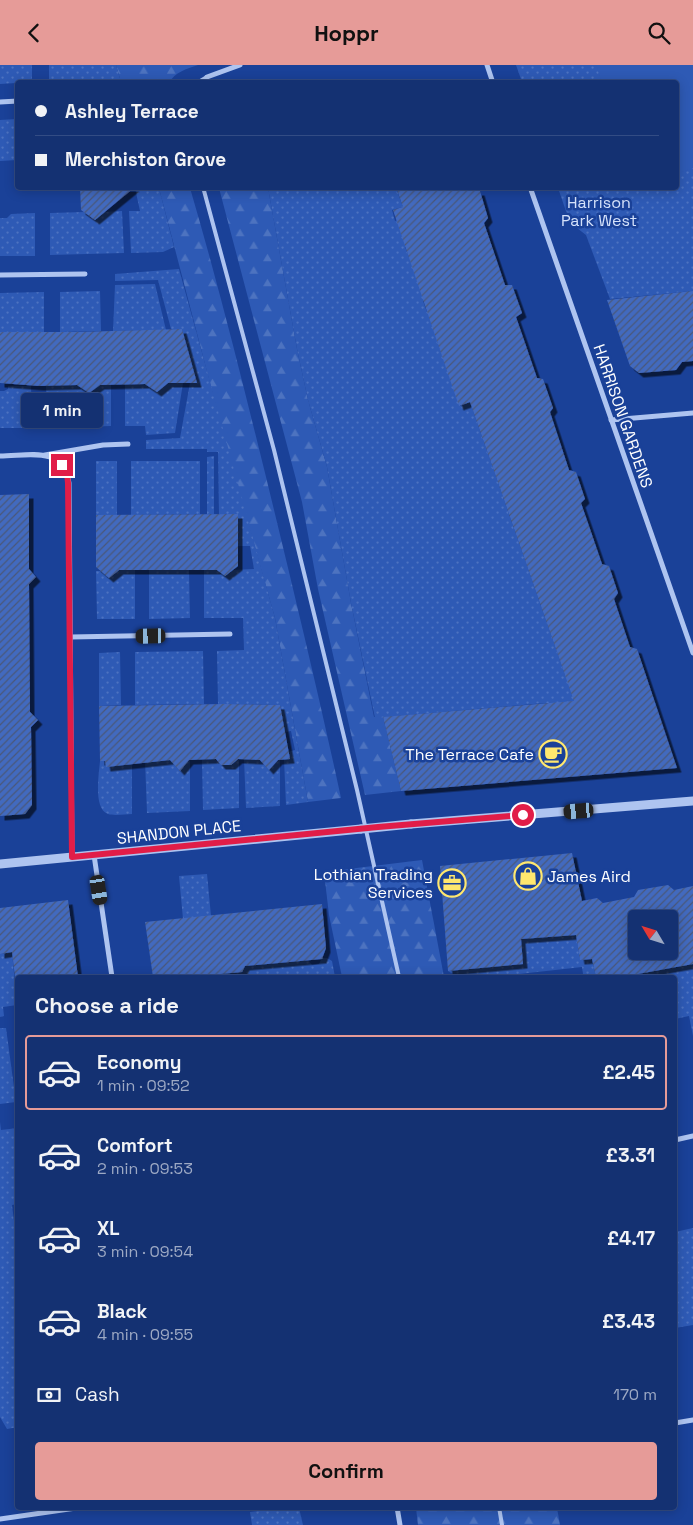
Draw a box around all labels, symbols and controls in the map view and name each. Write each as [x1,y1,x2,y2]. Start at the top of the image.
icon: back [20,19,48,47]
text: Hoppr [314,19,379,47]
icon: search [645,19,673,47]
text: Ashley Terrace [65,99,199,124]
text: Merchiston Grove [65,147,226,172]
park label: Harrison Park West [561,192,637,231]
street label: HARRISON GARDENS [589,341,658,491]
callout: 1 min [21,393,103,427]
text: 1 min [42,400,82,421]
route end [51,454,73,476]
car [135,628,166,644]
cafe icon: The Terrace Cafe [538,739,568,769]
place label: The Terrace Cafe [405,744,534,765]
car [563,802,594,820]
route start [512,804,534,826]
street label: SHANDON PLACE [116,815,242,849]
shop icon: James Aird [513,861,543,891]
place label: Lothian Trading Services [314,864,433,903]
place label: James Aird [547,866,631,887]
office icon: Lothian Trading Services [437,868,467,898]
car [89,874,108,906]
north arrow [628,910,678,960]
map controls [628,910,678,960]
text: Choose a ride [35,991,179,1019]
icon: car [37,1050,82,1095]
text: Economy [97,1050,181,1075]
text: £2.45 [602,1060,655,1085]
text: 1 min · 09:52 [97,1075,190,1096]
icon: car [37,1133,82,1178]
text: Comfort [97,1133,173,1158]
text: £3.31 [606,1143,655,1168]
text: 2 min · 09:53 [97,1158,193,1179]
icon: car [37,1216,82,1261]
text: XL [97,1216,120,1241]
text: £4.17 [607,1226,655,1251]
text: 3 min · 09:54 [97,1241,193,1262]
icon: car [37,1299,82,1344]
text: Black [97,1299,147,1324]
text: £3.43 [602,1309,655,1334]
text: 4 min · 09:55 [97,1324,193,1345]
icon: cash [35,1381,63,1409]
text: Cash [75,1382,120,1407]
text: 170 m [613,1384,657,1405]
button: Confirm [35,1442,657,1500]

